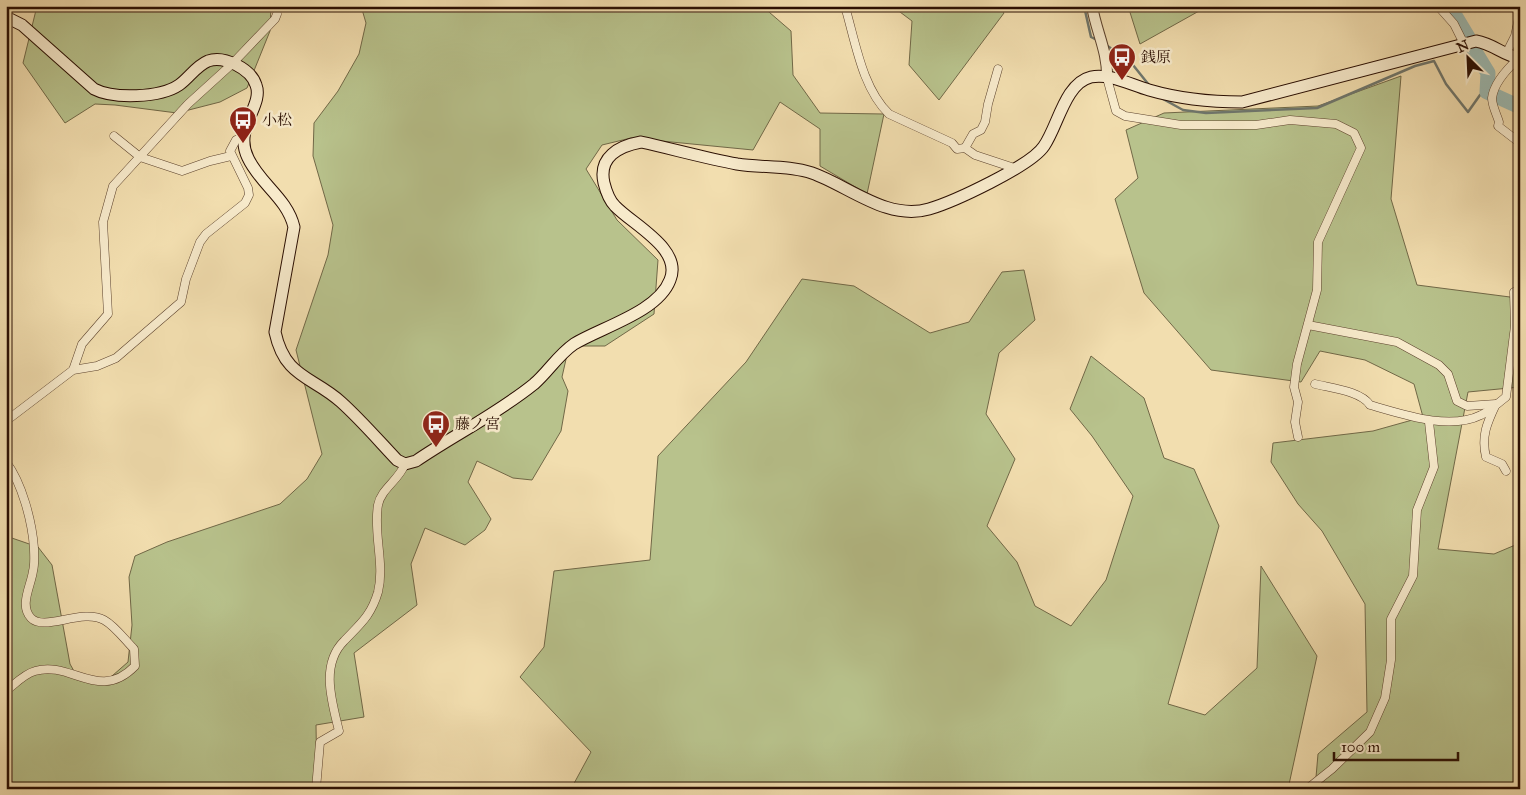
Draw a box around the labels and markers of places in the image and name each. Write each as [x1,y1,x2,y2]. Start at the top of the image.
bus stop icon: 銭原 [1107,42,1137,81]
place label: 銭原 [1141,48,1171,66]
bus stop icon: 小松 [228,105,258,144]
place label: 小松 [262,111,292,129]
bus stop icon: 藤ノ宮 [421,409,451,448]
place label: 藤ノ宮 [455,415,500,433]

